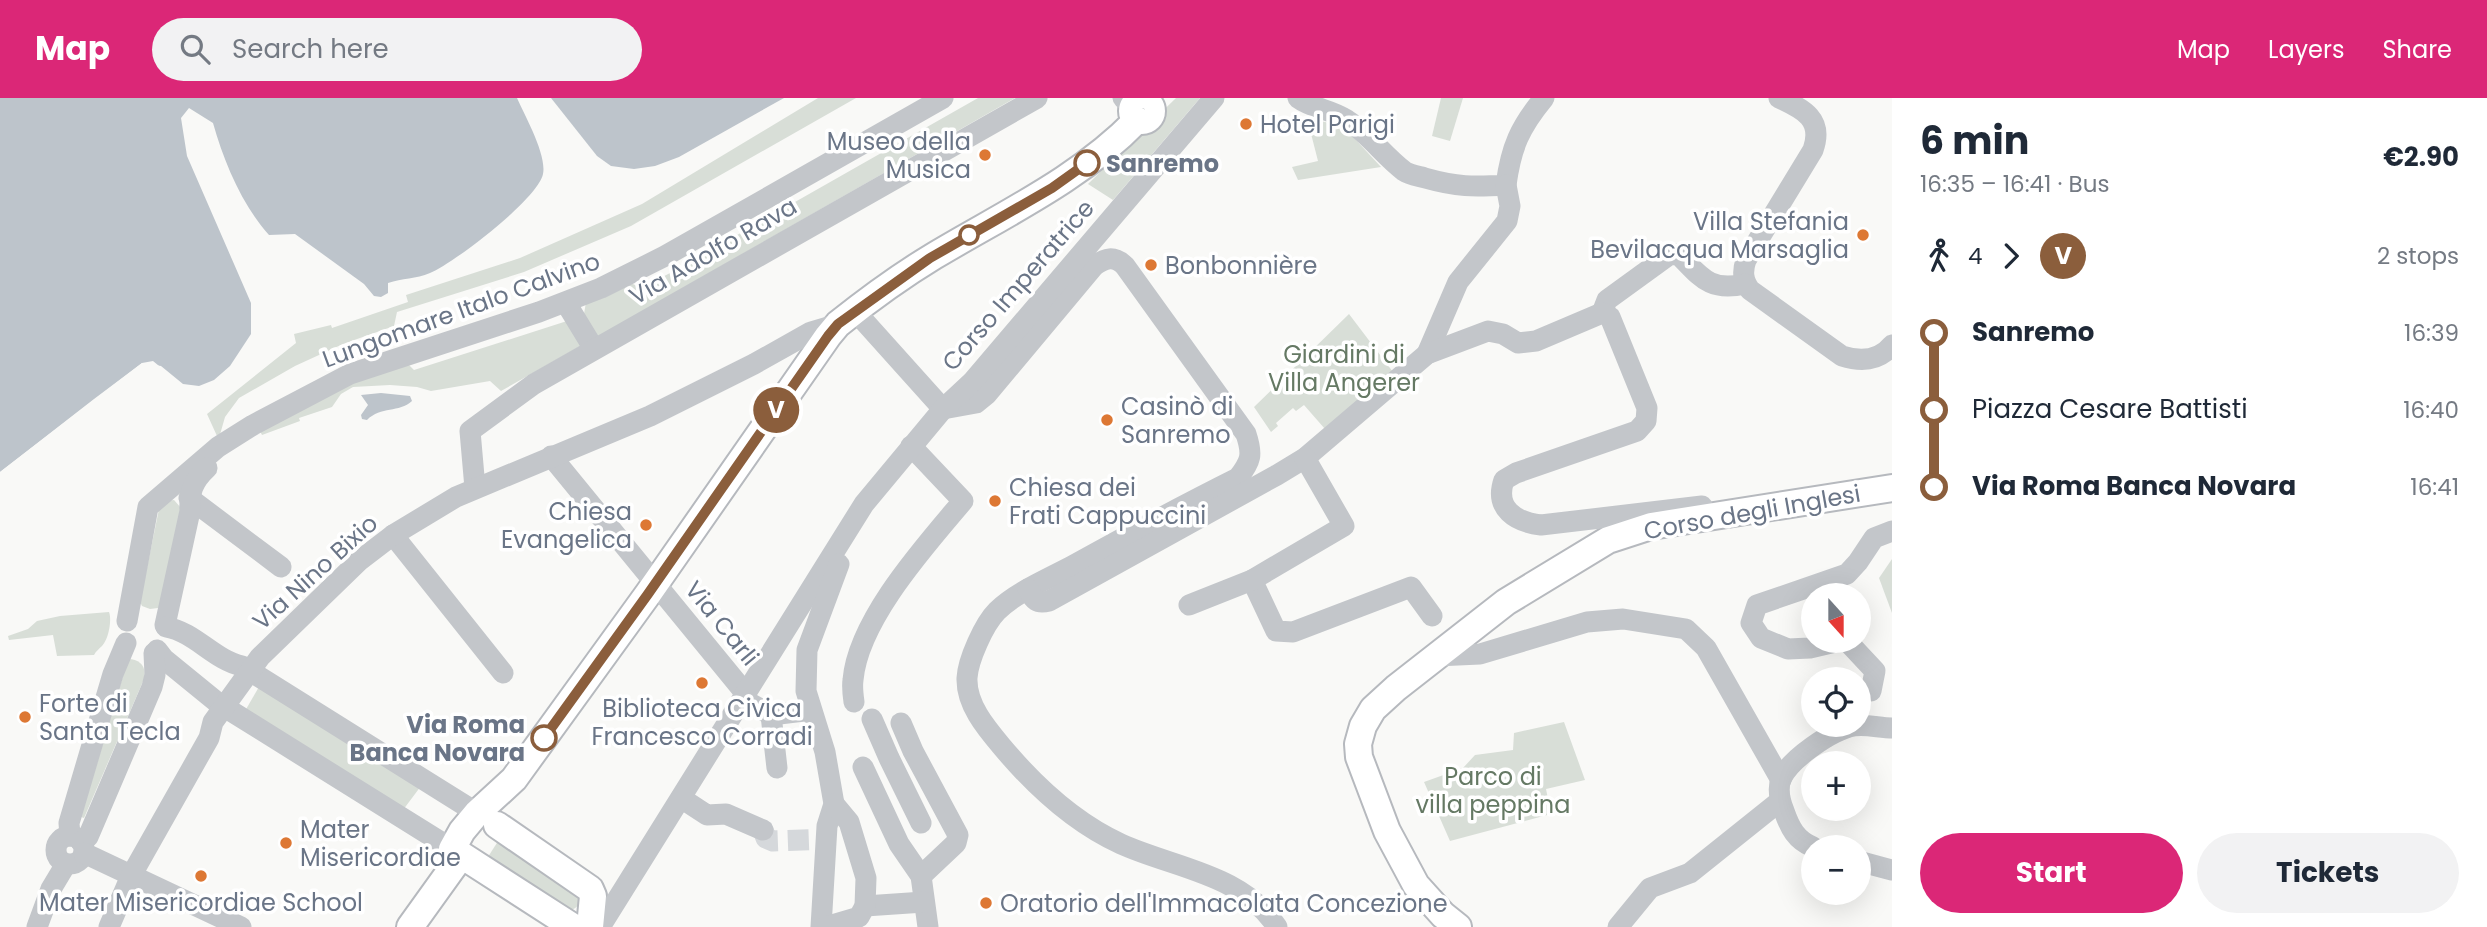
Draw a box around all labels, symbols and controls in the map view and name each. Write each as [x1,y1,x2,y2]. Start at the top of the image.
search box [152,18,642,81]
text: Map [35,25,110,72]
icon: search [176,30,214,68]
text: Search here [232,31,389,67]
text: Map [2177,33,2230,66]
text: Layers [2268,33,2344,66]
text: Share [2382,33,2452,66]
place label: Hotel Parigi [1260,108,1395,141]
text: 6 min [1920,114,2029,167]
marker: Hotel Parigi [1238,116,1254,132]
place label: Museo della Musica [827,125,971,186]
text: €2.90 [2383,139,2459,175]
marker: Museo della Musica [977,147,993,163]
place label: Sanremo [1106,147,1219,180]
marker: Sanremo [1074,150,1100,176]
text: 16:35 – 16:41 · Bus [1920,168,2109,200]
street label: Via Adolfo Rava [623,190,803,312]
street label: Corso Imperatrice [934,192,1102,378]
place label: Villa Stefania Bevilacqua Marsaglia [1590,205,1849,266]
unlabelled marker [959,225,979,245]
marker: Villa Stefania Bevilacqua Marsaglia [1855,227,1871,243]
icon: walk [1920,237,1958,275]
icon: forward [1992,237,2030,275]
text: V [2054,239,2072,272]
text: 4 [1968,240,1982,272]
text: 2 stops [2377,240,2459,272]
street label: Lungomare Italo Calvino [318,244,604,376]
place label: Bonbonnière [1165,249,1317,282]
marker: Bonbonnière [1143,257,1159,273]
text: Sanremo [1972,314,2094,350]
text: 16:39 [2404,317,2459,349]
park label: Giardini di Villa Angerer [1268,338,1420,399]
line badge: V [753,387,799,433]
place label: Casinò di Sanremo [1121,390,1233,451]
text: Piazza Cesare Battisti [1972,391,2248,427]
text: V [767,393,785,426]
text: 16:40 [2403,394,2459,426]
marker: Casinò di Sanremo [1099,412,1115,428]
text: Via Roma Banca Novara [1972,468,2296,504]
place label: Chiesa dei Frati Cappuccini [1009,471,1206,532]
text: 16:41 [2410,471,2459,503]
street label: Corso degli Inglesi [1641,477,1863,547]
marker: Chiesa dei Frati Cappuccini [987,493,1003,509]
place label: Chiesa Evangelica [501,495,632,556]
street label: Via Nino Bixio [245,507,385,637]
marker: Chiesa Evangelica [638,517,654,533]
street label: Via Carli [678,574,766,672]
north arrow [1801,583,1871,653]
map controls [1801,583,1871,905]
button: locate [1801,667,1871,737]
marker: Biblioteca Civica Francesco Corradi [694,675,710,691]
place label: Forte di Santa Tecla [39,687,181,748]
place label: Biblioteca Civica Francesco Corradi [591,692,813,753]
place label: Via Roma Banca Novara [350,708,525,769]
marker: Forte di Santa Tecla [17,709,33,725]
marker: Via Roma Banca Novara [531,725,557,751]
button: + [1801,751,1871,821]
park label: Parco di villa peppina [1416,760,1570,821]
place label: Mater Misericordiae [300,813,461,874]
button: Start [1920,833,2183,913]
button: Tickets [2197,833,2459,913]
marker: Mater Misericordiae [278,835,294,851]
button: − [1801,835,1871,905]
marker: Mater Misericordiae School [193,868,209,884]
place label: Mater Misericordiae School [39,886,363,919]
place label: Oratorio dell'Immacolata Concezione [1000,887,1448,920]
marker: Oratorio dell'Immacolata Concezione [978,895,994,911]

